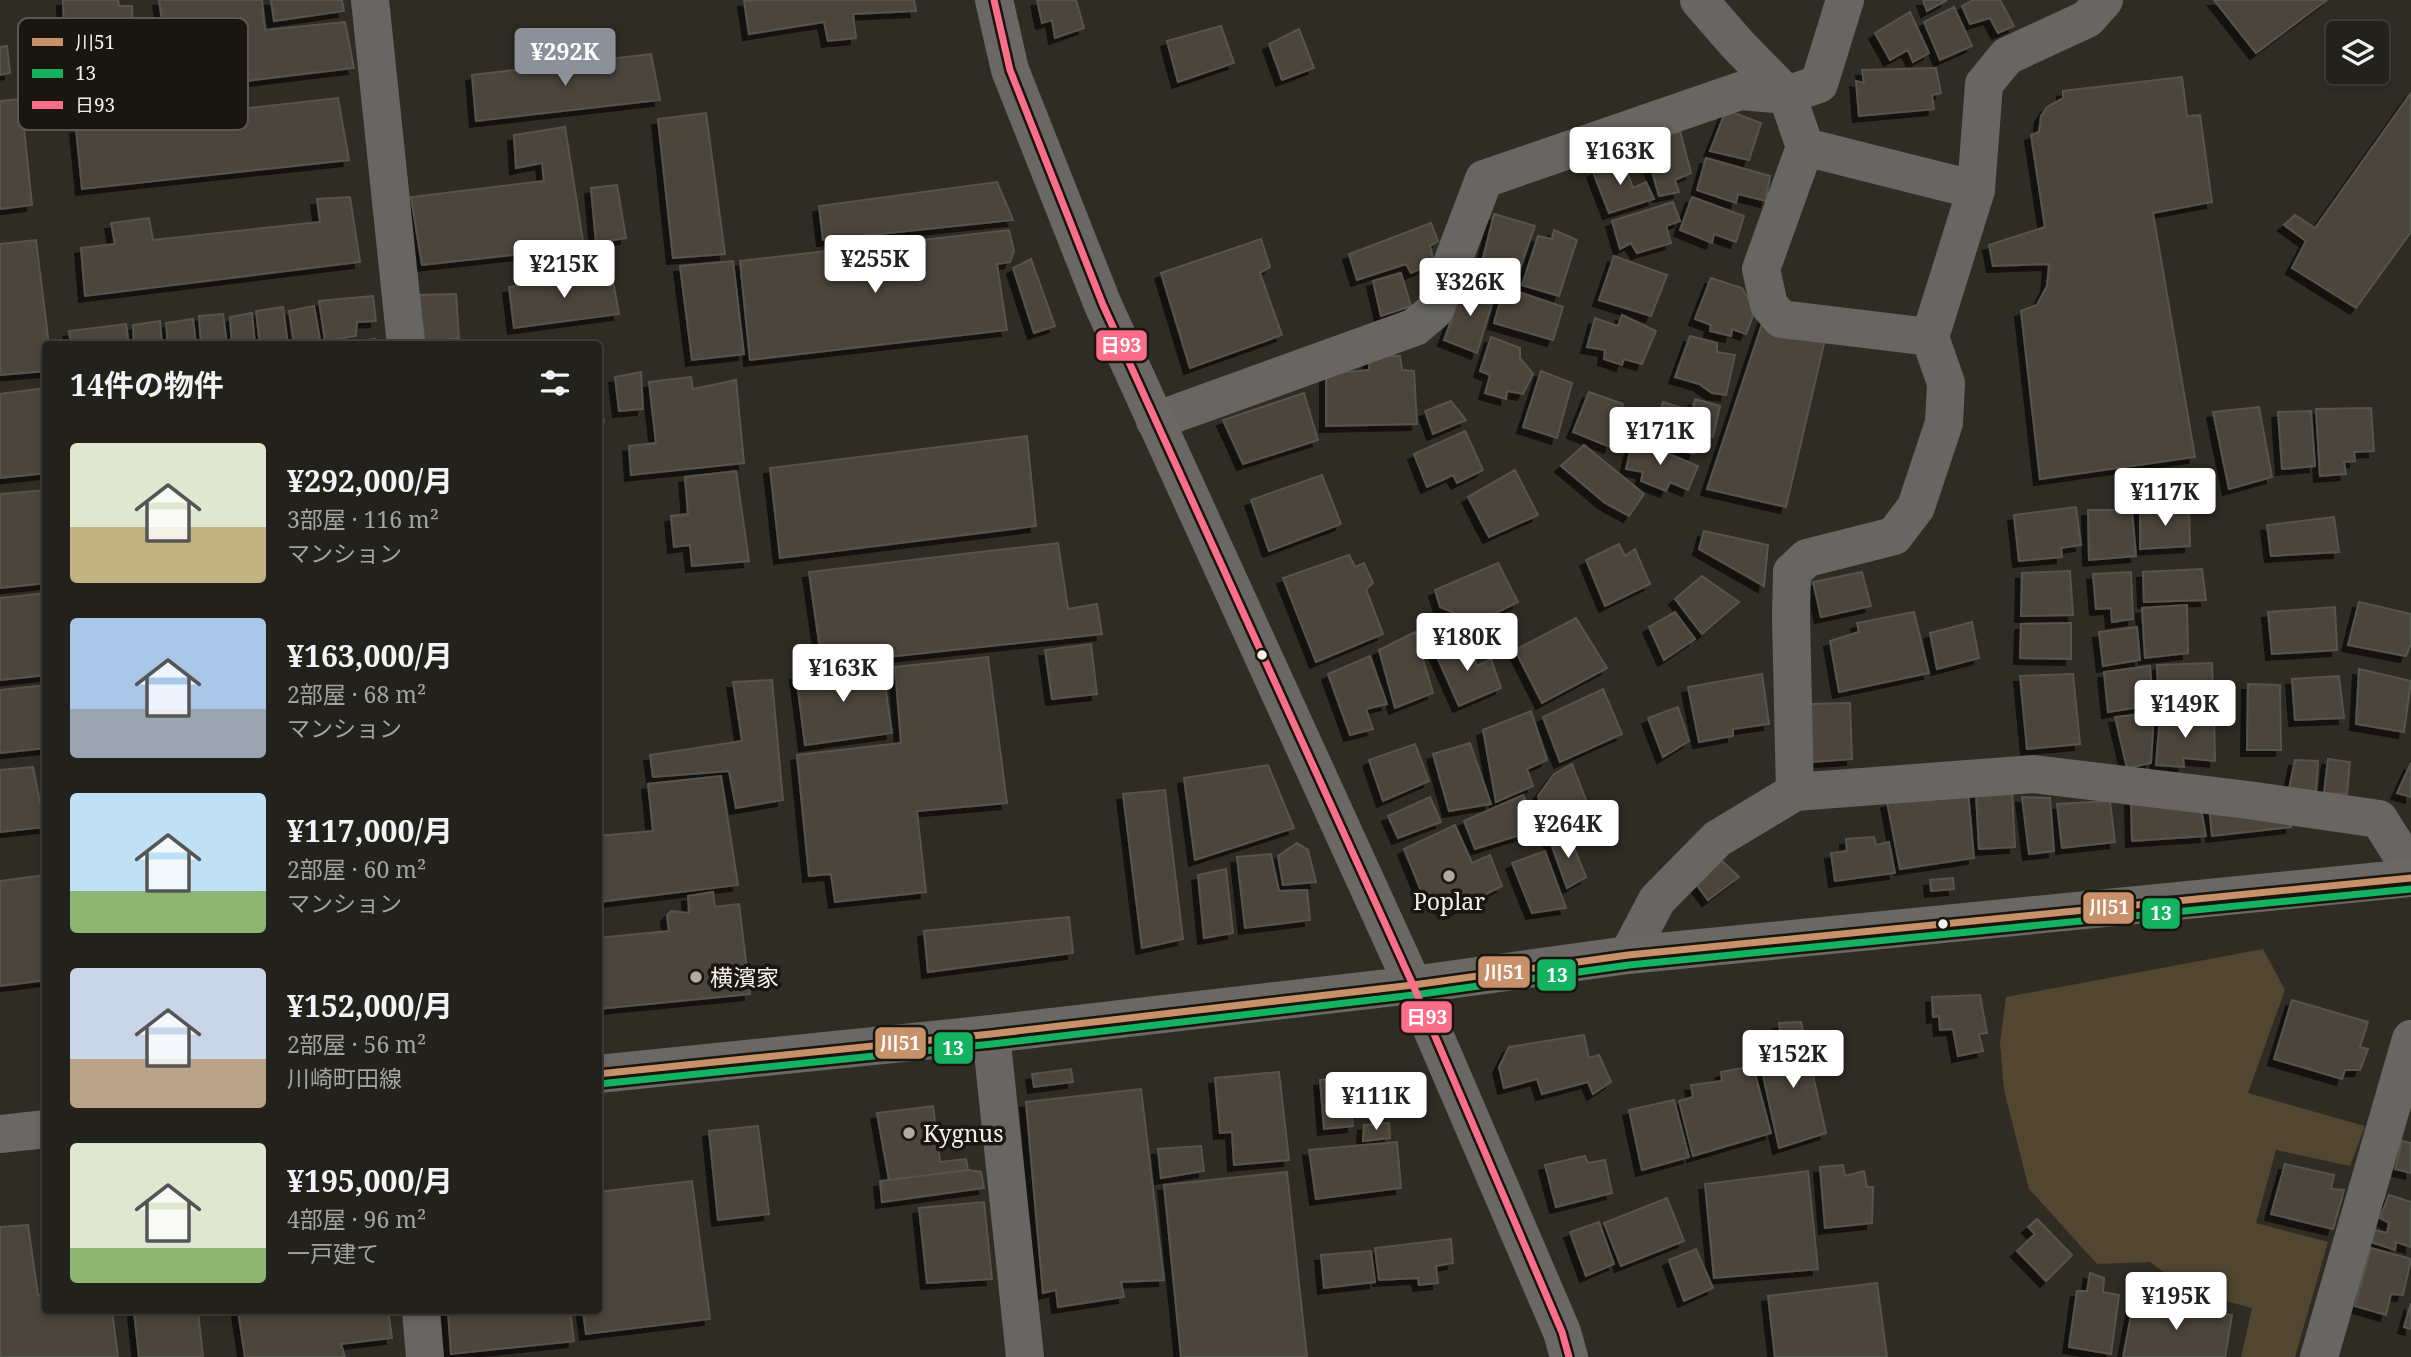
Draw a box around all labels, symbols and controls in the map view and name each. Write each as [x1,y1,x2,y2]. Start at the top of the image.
legend [18,18,248,130]
map controls [2326,21,2389,84]
button: layers [2326,21,2389,84]
pin: ¥292K [516,28,614,88]
text: 川51 [75,29,115,55]
text: ¥292K [531,35,599,67]
text: 13 [75,60,96,86]
text: 日93 [75,92,115,118]
pin: ¥163K [1571,128,1669,187]
text: ¥163K [1586,134,1654,166]
pin: ¥255K [826,236,924,295]
pin: ¥215K [515,240,613,300]
text: ¥255K [841,242,909,274]
text: ¥215K [530,247,598,279]
pin: ¥326K [1421,258,1519,318]
text: ¥326K [1436,265,1504,297]
line badge: 日93 [1095,329,1148,362]
text: 日93 [1101,332,1141,358]
text: 14件の物件 [70,364,224,405]
icon: filters [536,364,574,402]
pin: ¥171K [1611,407,1709,467]
text: ¥171K [1626,414,1694,446]
text: ¥292,000/月 [287,460,453,501]
pin: ¥117K [2116,468,2214,528]
icon: home [126,471,210,555]
text: ¥117K [2131,475,2199,507]
text: 3部屋 · 116 m² [287,503,439,535]
text: マンション [287,537,402,569]
pin: ¥180K [1418,614,1516,673]
text: ¥180K [1433,620,1501,652]
text: ¥163,000/月 [287,635,453,676]
pin: ¥163K [794,644,892,704]
icon: home [126,646,210,730]
unlabelled marker [1255,648,1269,662]
text: ¥163K [809,651,877,683]
text: 2部屋 · 68 m² [287,678,426,710]
pin: ¥149K [2136,680,2234,740]
text: ¥149K [2151,687,2219,719]
text: マンション [287,712,402,744]
pin: ¥264K [1519,800,1617,860]
text: ¥264K [1534,807,1602,839]
text: ¥117,000/月 [287,810,453,851]
icon: home [126,821,210,905]
text: 2部屋 · 60 m² [287,853,426,885]
marker: Poplar [1441,868,1457,884]
place label: Poplar [1413,885,1485,917]
text: マンション [287,887,402,919]
line badge: 川51 [2082,891,2135,925]
text: 川51 [2089,894,2129,920]
line badge: 13 [2141,897,2181,930]
text: 13 [2150,900,2172,926]
unlabelled marker [1936,917,1950,931]
line badge: 川51 [1477,955,1531,989]
line badge: 13 [1536,958,1577,992]
text: 川51 [1484,959,1524,985]
place label: 横濱家 [710,961,779,993]
text: 13 [1546,962,1568,988]
marker: 横濱家 [688,969,704,985]
text: ¥152,000/月 [287,985,453,1026]
icon: home [126,996,210,1080]
line badge: 日93 [1400,1000,1453,1034]
text: 日93 [1407,1004,1447,1030]
line badge: 川51 [874,1026,927,1060]
text: 2部屋 · 56 m² [287,1028,426,1060]
text: 川51 [880,1030,920,1056]
pin: ¥152K [1744,1030,1842,1090]
line badge: 13 [933,1031,974,1065]
text: 13 [942,1035,964,1061]
text: ¥152K [1759,1037,1827,1069]
text: 川崎町田線 [287,1062,402,1094]
pin: ¥111K [1327,1072,1425,1132]
text: ¥111K [1342,1079,1410,1111]
place label: Kygnus [923,1117,1004,1149]
marker: Kygnus [901,1125,917,1141]
text: ¥195,000/月 [287,1160,453,1201]
icon: home [126,1171,210,1255]
text: 4部屋 · 96 m² [287,1203,426,1235]
text: 一戸建て [287,1237,379,1269]
pin: ¥195K [2127,1272,2225,1332]
text: ¥195K [2142,1279,2210,1311]

